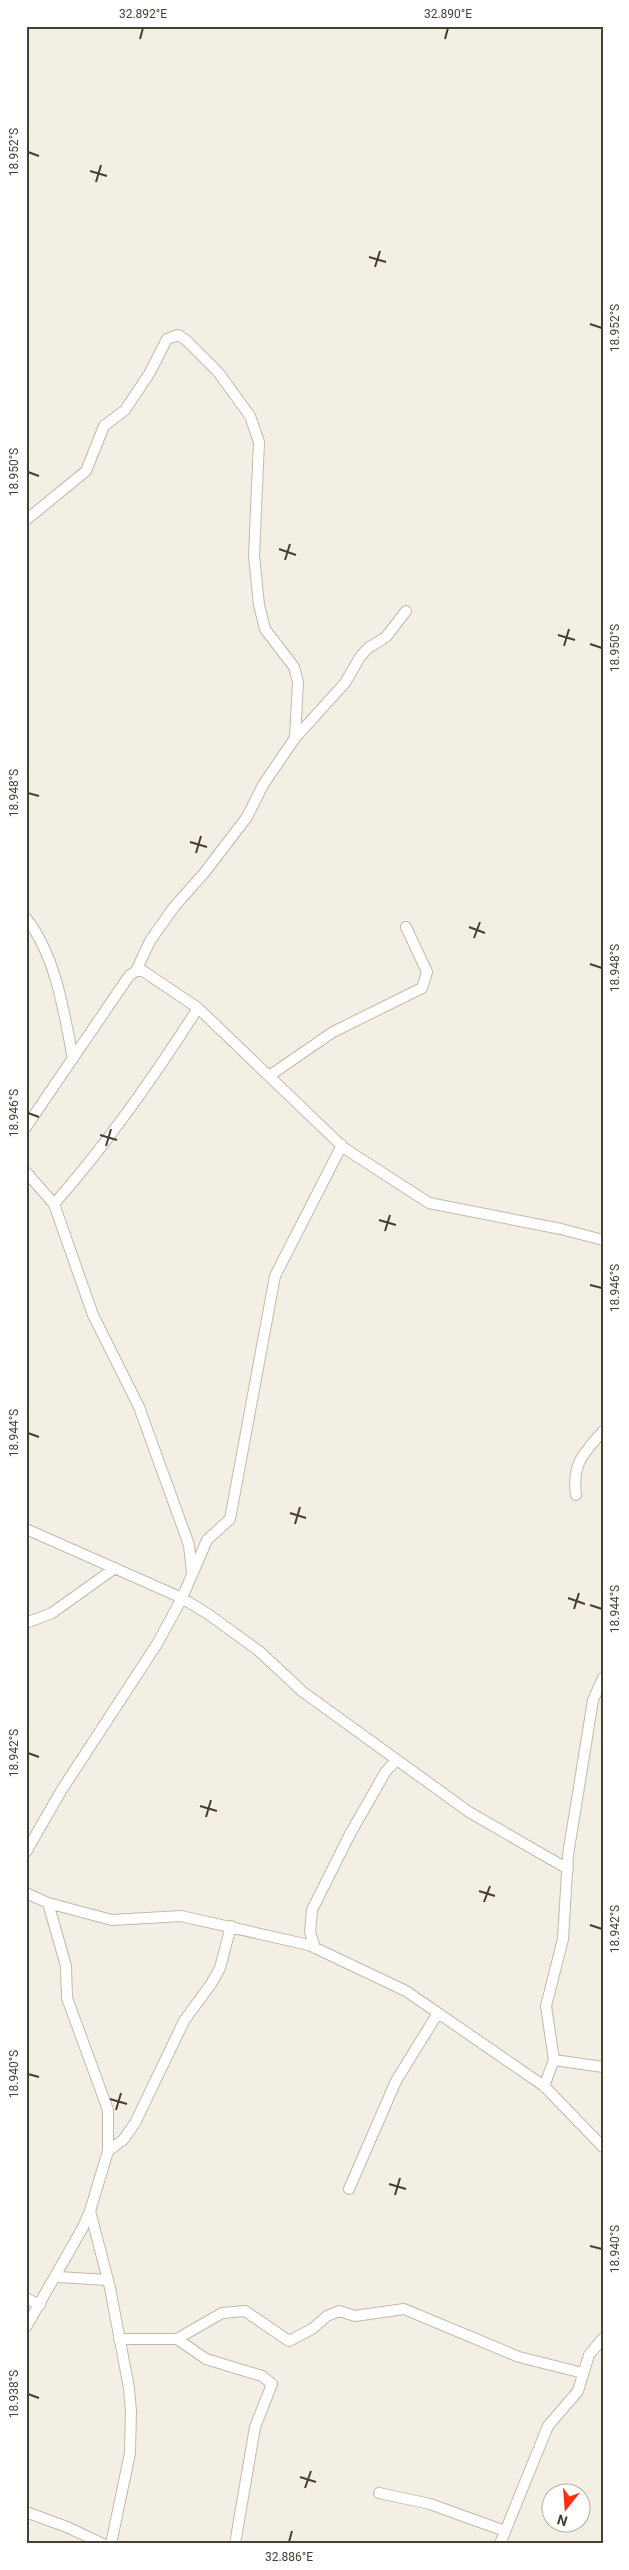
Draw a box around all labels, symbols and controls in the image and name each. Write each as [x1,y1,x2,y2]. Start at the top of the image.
text: 32.892°E [119,7,167,21]
text: 32.890°E [424,7,472,21]
text: 18.952°S [7,128,21,176]
text: 18.952°S [608,304,622,352]
text: 18.950°S [7,448,21,496]
text: 18.950°S [608,624,622,672]
text: 18.948°S [7,769,21,817]
text: 18.948°S [608,944,622,992]
text: 18.946°S [7,1089,21,1137]
text: 18.946°S [608,1264,622,1312]
text: 18.944°S [7,1409,21,1457]
text: 18.944°S [608,1585,622,1633]
text: 18.942°S [7,1729,21,1777]
text: 18.942°S [608,1905,622,1953]
text: 18.940°S [7,2050,21,2098]
text: 18.940°S [608,2225,622,2273]
text: 18.938°S [7,2370,21,2418]
north arrow [542,2482,592,2532]
text: N [555,2511,569,2530]
text: 32.886°E [265,2550,313,2564]

